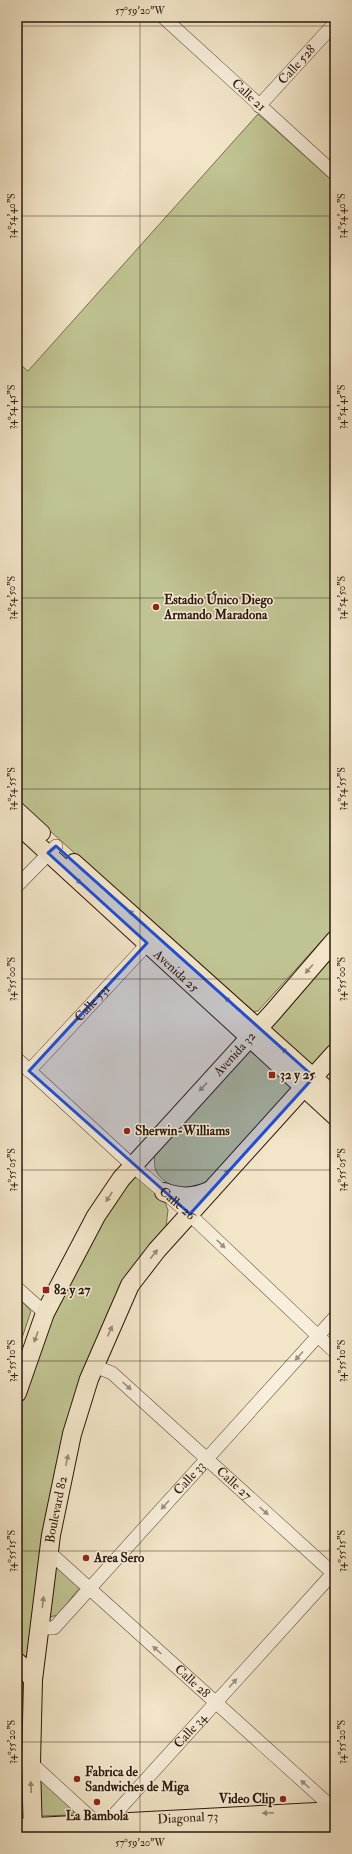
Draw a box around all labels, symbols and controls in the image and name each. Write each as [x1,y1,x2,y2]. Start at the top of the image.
text: 57°59'20"W [115,5,165,17]
street label: Calle 528 [275,42,319,88]
street label: Calle 21 [228,76,269,115]
text: 34°54'40"S [6,193,18,239]
text: 34°54'40"S [336,193,348,239]
text: 34°54'45"S [6,385,18,429]
text: 34°54'45"S [336,385,348,429]
text: 34°54'50"S [6,576,18,620]
text: 34°54'50"S [336,576,348,620]
place label: Estadio Único Diego Armando Maradona [163,590,274,623]
marker: Estadio Único Diego Armando Maradona [151,602,161,612]
text: 34°54'55"S [6,767,18,811]
text: 34°54'55"S [336,767,348,811]
one-way arrow [72,875,82,884]
one-way arrow [128,910,138,919]
street label: Avenida 25 [149,946,202,996]
text: 34°55'00"S [6,957,18,1001]
text: 34°55'00"S [336,957,348,1001]
one-way arrow [305,964,314,974]
street label: Calle 531 [71,981,114,1025]
one-way arrow [225,997,234,1006]
street label: Avenida 32 [210,1028,259,1081]
one-way arrow [281,1047,291,1056]
place label: 32 y 25 [280,1067,315,1084]
marker: 32 y 25 [267,1070,277,1080]
one-way arrow [198,1082,208,1092]
place label: Sherwin-Williams [135,1123,230,1139]
marker: Sherwin-Williams [122,1126,132,1136]
text: 34°55'05"S [6,1148,18,1192]
text: 34°55'05"S [336,1148,348,1192]
one-way arrow [220,1169,229,1179]
street label: Calle 26 [156,1184,200,1225]
one-way arrow [105,1192,113,1202]
one-way arrow [215,1239,226,1248]
one-way arrow [150,1249,158,1260]
place label: 82 y 27 [54,1282,91,1299]
marker: 82 y 27 [41,1285,51,1295]
one-way arrow [107,1325,113,1336]
one-way arrow [33,1331,39,1343]
text: 34°55'10"S [6,1340,18,1382]
text: 34°55'10"S [336,1340,348,1382]
one-way arrow [295,1351,304,1362]
one-way arrow [122,1381,132,1391]
one-way arrow [64,1454,70,1466]
street label: Calle 33 [170,1458,209,1498]
street label: Calle 27 [213,1463,255,1504]
street label: Boulevard 82 [42,1474,71,1544]
one-way arrow [161,1500,170,1509]
one-way arrow [259,1507,269,1516]
text: 34°55'15"S [6,1530,18,1572]
text: 34°55'15"S [336,1530,348,1572]
place label: Area Sero [93,1550,145,1566]
marker: Area Sero [81,1553,91,1563]
one-way arrow [40,1595,46,1608]
one-way arrow [152,1645,162,1654]
street label: Calle 28 [171,1661,213,1701]
one-way arrow [228,1679,237,1688]
street label: Calle 34 [170,1709,211,1751]
text: 34°55'20"S [6,1720,18,1764]
text: 34°55'20"S [336,1720,348,1764]
place label: Fabrica de Sandwiches de Miga [85,1764,190,1796]
marker: Fabrica de Sandwiches de Miga [72,1774,82,1784]
one-way arrow [300,1779,310,1788]
one-way arrow [28,1780,34,1793]
place label: Video Clip [218,1791,275,1808]
marker: Video Clip [278,1794,288,1804]
marker: La Bambola [92,1797,102,1807]
place label: La Bambola [66,1808,129,1824]
street label: Diagonal 73 [157,1808,219,1827]
one-way arrow [261,1810,274,1816]
text: 57°59'20"W [115,1837,165,1849]

